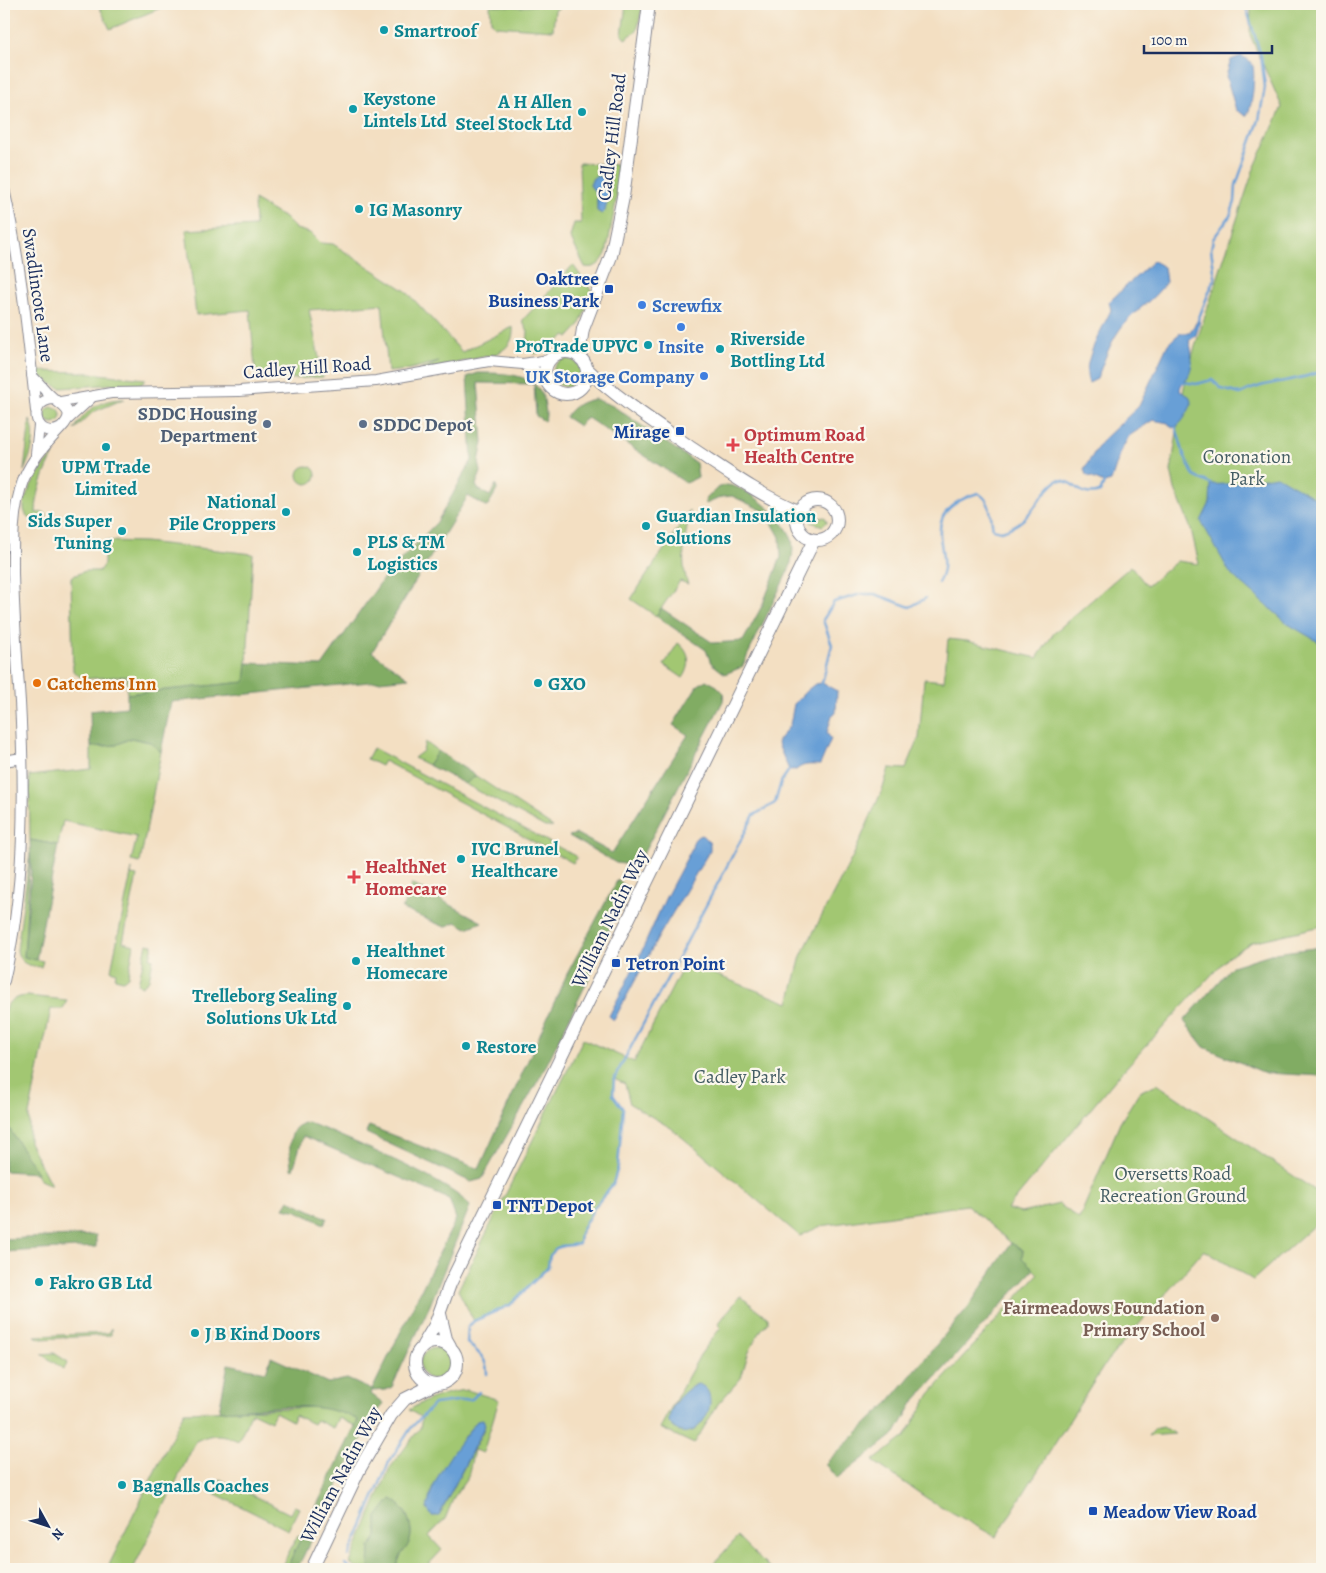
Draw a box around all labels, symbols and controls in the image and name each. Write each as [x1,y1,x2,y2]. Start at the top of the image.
place label: Smartroof [394,18,479,44]
scale bar [1144,22,1271,54]
marker: Smartroof [378,24,390,36]
text: 100 m [1151,30,1188,50]
street label: Cadley Hill Road [591,71,633,202]
place label: Keystone Lintels Ltd [363,86,448,134]
place label: A H Allen Steel Stock Ltd [456,89,573,137]
marker: Keystone Lintels Ltd [347,103,359,115]
marker: A H Allen Steel Stock Ltd [576,106,588,118]
place label: IG Masonry [369,197,463,223]
marker: IG Masonry [353,203,365,215]
street label: Swadlincote Lane [16,226,60,364]
place label: Oaktree Business Park [488,266,599,314]
marker: Oaktree Business Park [603,283,615,295]
place label: Screwfix [652,293,722,319]
marker: Screwfix [636,299,648,311]
marker: Insite [675,321,687,333]
place label: Riverside Bottling Ltd [730,326,826,374]
place label: ProTrade UPVC [515,333,638,359]
place label: Insite [658,334,704,360]
marker: ProTrade UPVC [642,339,654,351]
marker: Riverside Bottling Ltd [714,343,726,355]
street label: Cadley Hill Road [242,350,373,385]
place label: UK Storage Company [525,364,695,390]
marker: UK Storage Company [698,370,710,382]
place label: SDDC Housing Department [138,401,258,449]
place label: SDDC Depot [373,412,474,438]
marker: SDDC Housing Department [261,418,273,430]
marker: SDDC Depot [357,418,369,430]
place label: Mirage [613,419,670,445]
place label: Optimum Road Health Centre [744,422,866,470]
marker: Mirage [674,425,686,437]
marker: Optimum Road Health Centre [726,438,740,452]
marker: UPM Trade Limited [100,441,112,453]
park label: Coronation Park [1203,444,1291,492]
place label: UPM Trade Limited [61,454,151,502]
place label: National Pile Croppers [169,489,276,537]
place label: Guardian Insulation Solutions [656,503,817,551]
marker: National Pile Croppers [280,506,292,518]
place label: Sids Super Tuning [28,508,112,556]
marker: Guardian Insulation Solutions [640,520,652,532]
marker: Sids Super Tuning [116,525,128,537]
place label: PLS & TM Logistics [367,529,445,577]
marker: PLS & TM Logistics [351,546,363,558]
place label: Catchems Inn [47,671,157,697]
place label: GXO [548,671,586,697]
marker: Catchems Inn [31,677,43,689]
marker: GXO [532,677,544,689]
place label: IVC Brunel Healthcare [471,836,559,884]
street label: William Nadin Way [565,845,655,993]
marker: IVC Brunel Healthcare [455,853,467,865]
place label: HealthNet Homecare [365,854,447,902]
marker: HealthNet Homecare [347,870,361,884]
place label: Healthnet Homecare [366,938,448,986]
place label: Tetron Point [626,951,726,977]
marker: Healthnet Homecare [350,955,362,967]
marker: Tetron Point [610,957,622,969]
place label: Trelleborg Sealing Solutions Uk Ltd [192,983,338,1031]
marker: Trelleborg Sealing Solutions Uk Ltd [341,1000,353,1012]
place label: Restore [476,1034,537,1060]
marker: Restore [460,1040,472,1052]
park label: Cadley Park [694,1064,787,1090]
park label: Oversetts Road Recreation Ground [1099,1161,1247,1209]
place label: TNT Depot [507,1193,594,1219]
marker: TNT Depot [491,1199,503,1211]
place label: Fakro GB Ltd [49,1270,153,1296]
marker: Fakro GB Ltd [33,1276,45,1288]
place label: Fairmeadows Foundation Primary School [1003,1295,1205,1343]
marker: Fairmeadows Foundation Primary School [1209,1312,1221,1324]
place label: J B Kind Doors [205,1321,320,1347]
marker: J B Kind Doors [189,1327,201,1339]
street label: William Nadin Way [294,1402,388,1548]
place label: Bagnalls Coaches [132,1473,269,1499]
marker: Bagnalls Coaches [116,1479,128,1491]
place label: Meadow View Road [1103,1499,1258,1525]
north arrow [22,1500,72,1550]
marker: Meadow View Road [1087,1505,1099,1517]
text: N [47,1524,68,1544]

